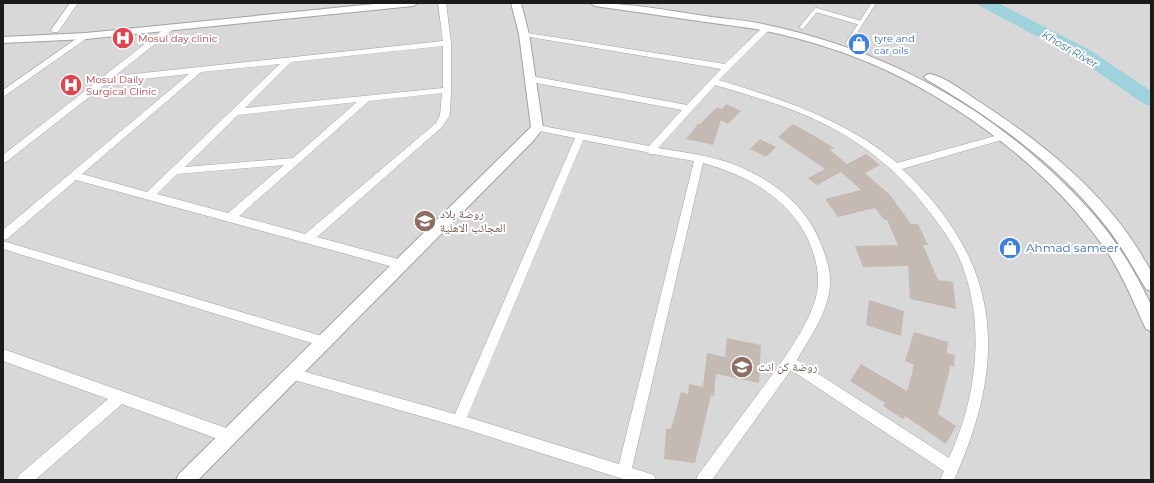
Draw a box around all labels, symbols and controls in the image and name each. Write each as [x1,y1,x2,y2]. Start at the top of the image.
hospital icon: Mosul day clinic [110,25,136,51]
water label: Khosr River [1039,27,1101,71]
shop icon: tyre and car oils [846,31,872,57]
place label: Mosul day clinic [138,32,218,45]
place label: tyre and car oils [874,32,915,57]
hospital icon: Mosul Daily Surgical Clinic [58,72,84,98]
place label: Mosul Daily Surgical Clinic [86,73,157,98]
place label: روضة بلاد العجائب الاهلية [440,206,506,235]
school or university icon: روضة بلاد العجائب الاهلية [412,208,438,234]
shop icon: Ahmad sameer [997,235,1023,261]
place label: Ahmad sameer [1026,240,1119,255]
school or university icon: روضة كن انت [729,354,755,380]
place label: روضة كن انت [758,359,818,374]

